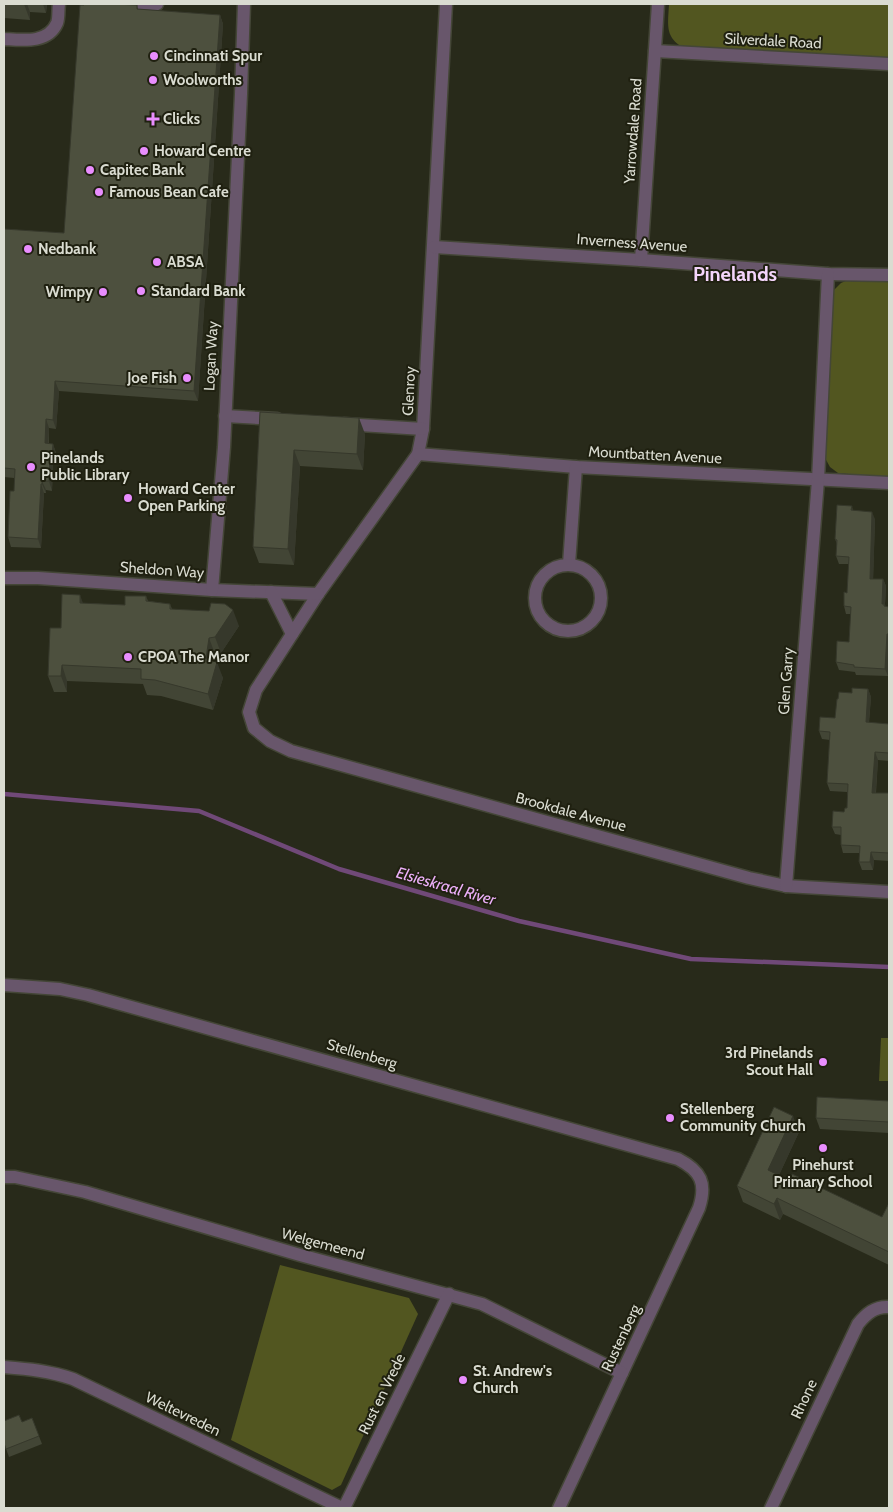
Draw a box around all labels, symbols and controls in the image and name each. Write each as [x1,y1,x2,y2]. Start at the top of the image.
street label: Silverdale Road [724,29,822,53]
place label: Cincinnati Spur [164,47,262,65]
marker: Cincinnati Spur [148,50,160,62]
place label: Woolworths [163,71,242,89]
marker: Woolworths [147,74,159,86]
street label: Yarrowdale Road [620,78,646,185]
place label: Clicks [163,110,200,128]
marker: Clicks [147,113,159,125]
place label: Howard Centre [154,142,251,160]
marker: Howard Centre [138,145,150,157]
place label: Capitec Bank [100,161,185,179]
marker: Capitec Bank [84,164,96,176]
place label: Famous Bean Cafe [109,183,229,201]
marker: Famous Bean Cafe [93,186,105,198]
street label: Inverness Avenue [576,230,688,256]
place label: Nedbank [38,240,97,258]
marker: Nedbank [22,243,34,255]
place label: ABSA [167,253,204,271]
marker: ABSA [151,256,163,268]
district label: Pinelands [693,262,777,286]
place label: Standard Bank [151,282,246,300]
place label: Wimpy [46,283,94,301]
marker: Standard Bank [135,285,147,297]
marker: Wimpy [97,286,109,298]
street label: Logan Way [200,320,222,391]
street label: Glenroy [399,365,419,416]
place label: Joe Fish [126,369,177,387]
marker: Joe Fish [181,372,193,384]
street label: Mountbatten Avenue [588,443,723,468]
place label: Pinelands Public Library [41,449,130,484]
marker: Pinelands Public Library [25,461,37,473]
place label: Howard Center Open Parking [138,480,235,515]
marker: Howard Center Open Parking [122,492,134,504]
street label: Sheldon Way [119,558,205,582]
street label: Glen Garry [775,646,797,715]
place label: CPOA The Manor [138,648,249,666]
marker: CPOA The Manor [122,651,134,663]
street label: Brookdale Avenue [514,789,629,836]
water label: Elsieskraal River [394,863,499,910]
street label: Stellenberg [325,1035,400,1073]
place label: 3rd Pinelands Scout Hall [725,1044,813,1079]
marker: 3rd Pinelands Scout Hall [817,1056,829,1068]
place label: Stellenberg Community Church [680,1100,806,1135]
marker: Stellenberg Community Church [664,1112,676,1124]
marker: Pinehurst Primary School [817,1142,829,1154]
place label: Pinehurst Primary School [773,1156,873,1191]
street label: Welgemeend [280,1224,366,1264]
street label: Rustenberg [598,1301,645,1374]
street label: Rust en Vrede [355,1350,409,1437]
place label: St. Andrew's Church [473,1362,552,1397]
marker: St. Andrew's Church [457,1374,469,1386]
street label: Rhone [787,1376,821,1422]
street label: Weltevreden [142,1388,224,1440]

